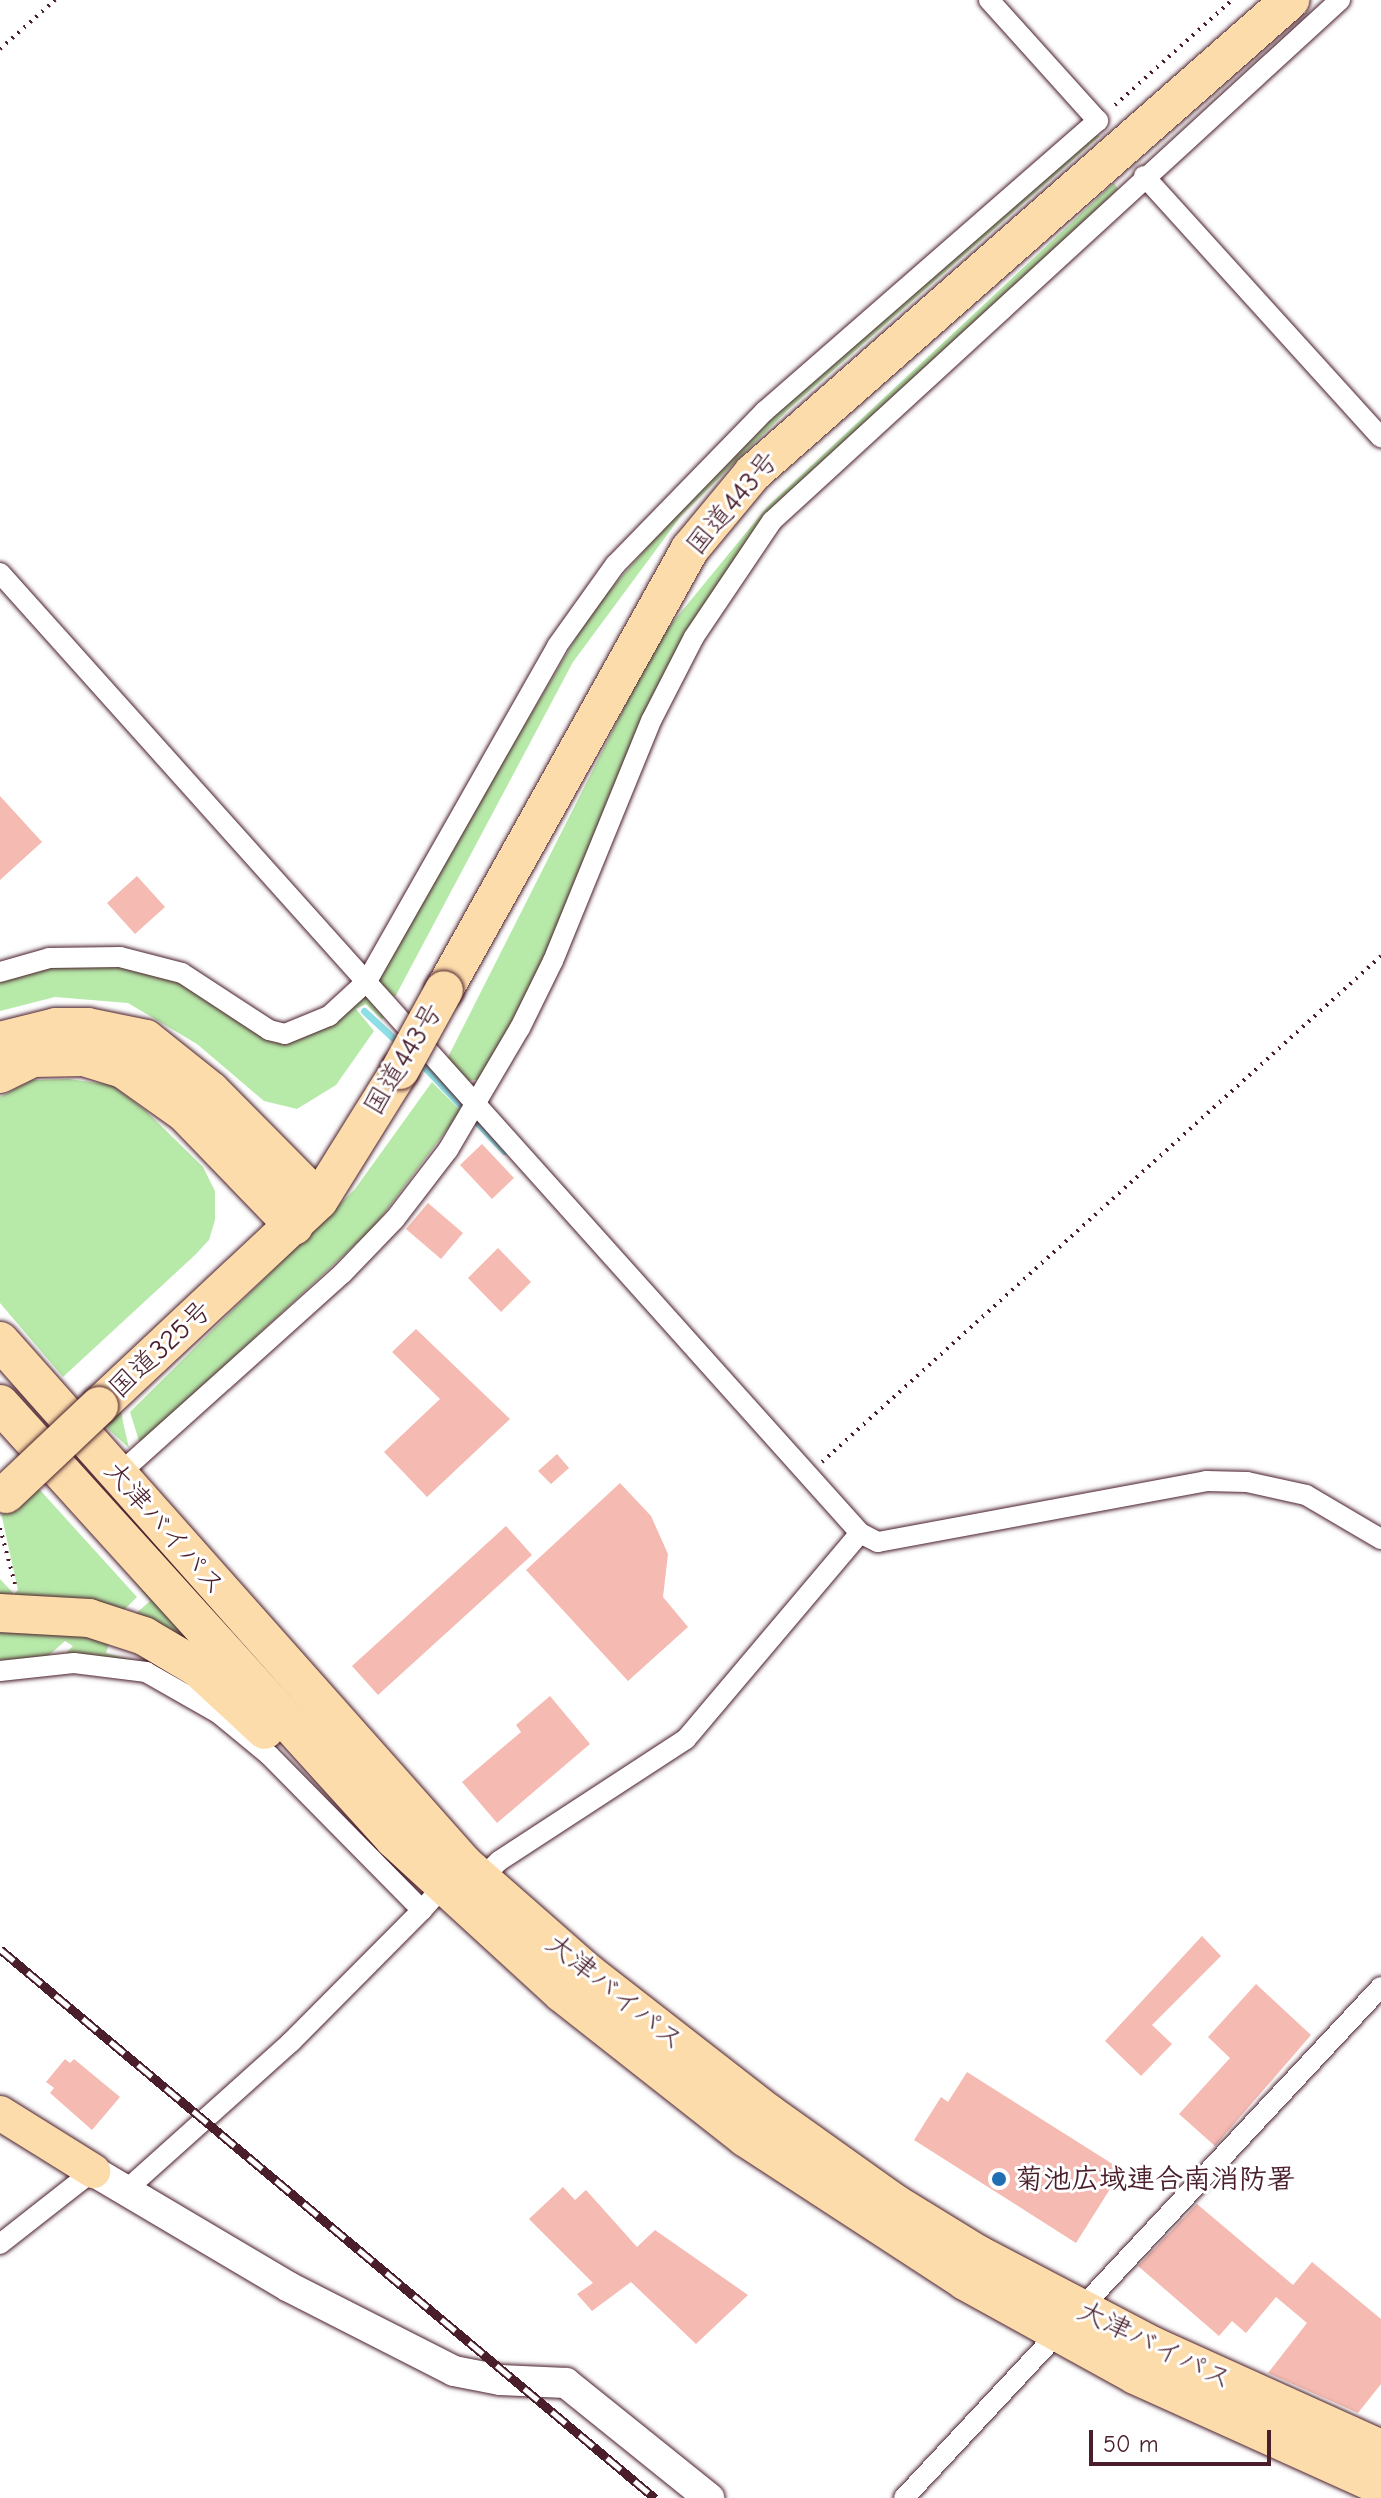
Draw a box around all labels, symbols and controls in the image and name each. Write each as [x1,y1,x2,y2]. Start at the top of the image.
street label: 国道443号 [679,444,785,562]
street label: 国道443号 [356,997,450,1121]
street label: 国道325号 [102,1293,218,1405]
street label: 大津バイパス [97,1454,233,1602]
street label: 大津バイパス [539,1926,691,2058]
place label: 菊池広域連合南消防署 [1015,2162,1295,2196]
marker: 菊池広域連合南消防署 [990,2170,1008,2188]
street label: 大津バイパス [1072,2293,1238,2397]
scale bar [1093,2414,1275,2464]
text: 50 m [1103,2430,1159,2458]

